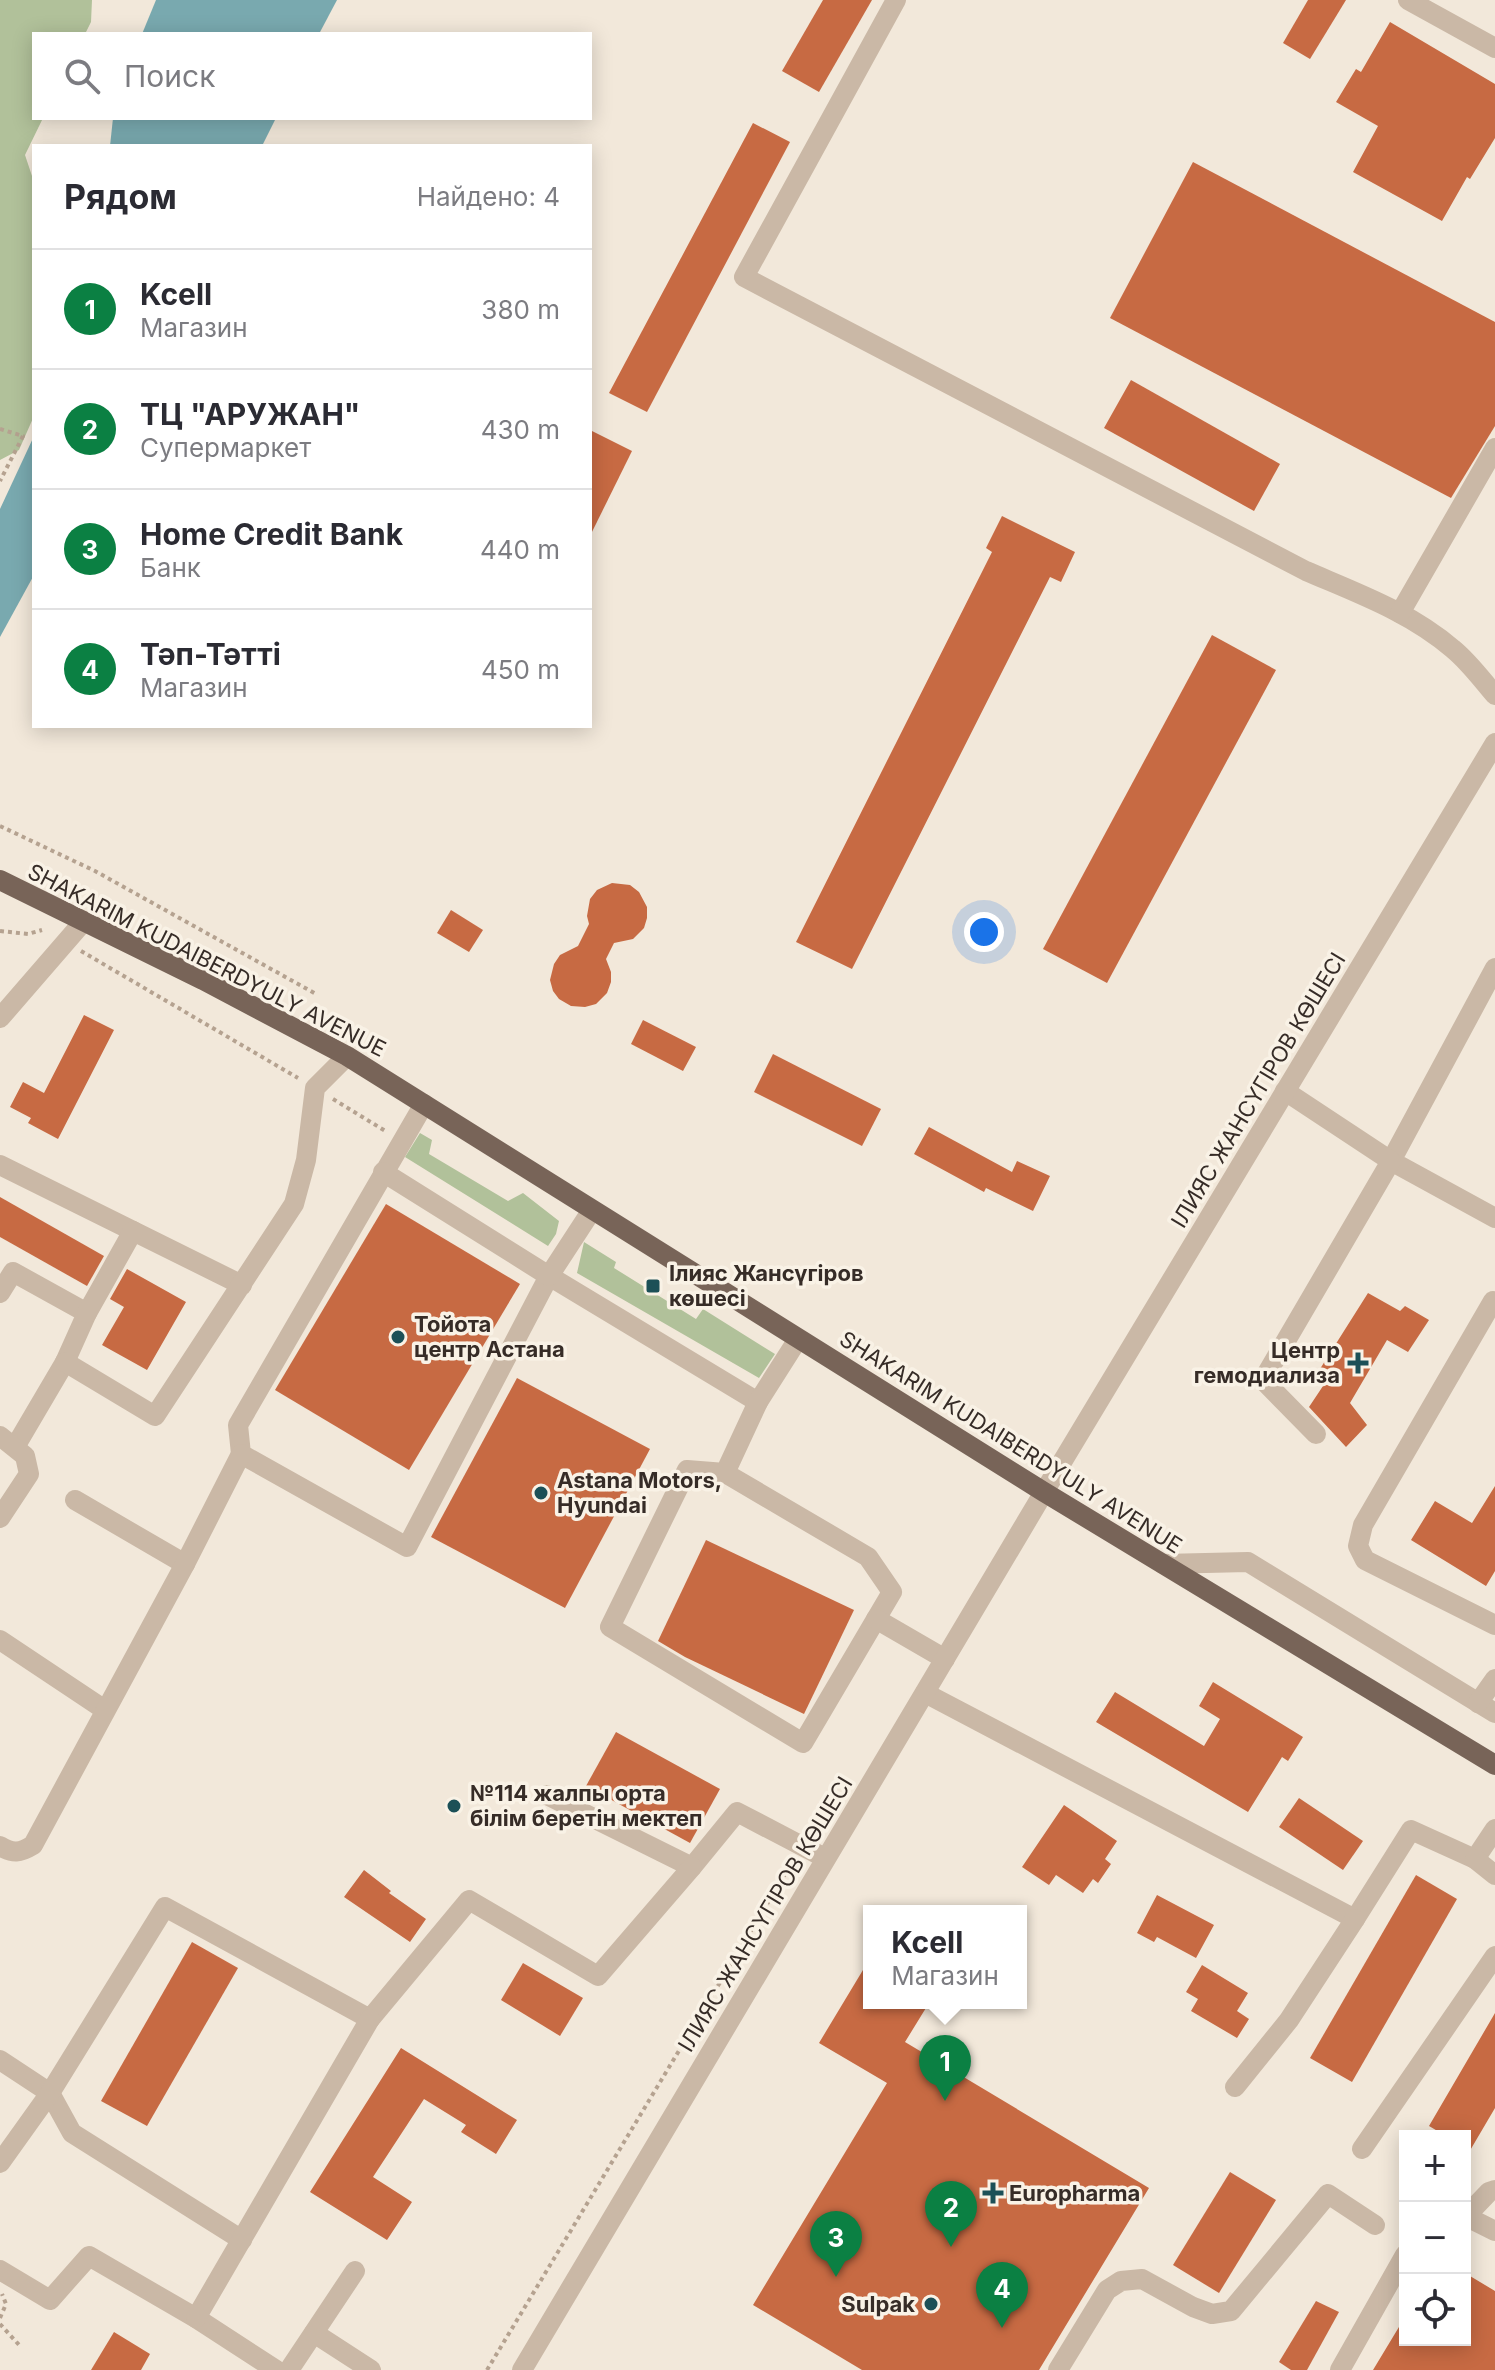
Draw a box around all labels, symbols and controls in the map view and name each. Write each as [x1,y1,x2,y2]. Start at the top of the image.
search box [32,32,592,120]
icon: search [60,54,104,98]
text: Поиск [124,58,215,94]
text: Рядом [64,176,177,217]
text: Найдено: 4 [417,181,560,212]
text: Kcell [140,276,212,312]
text: 1 [84,294,96,325]
text: 380 m [481,294,560,325]
text: Магазин [140,312,248,343]
text: ТЦ "АРУЖАН" [140,396,360,432]
text: 2 [82,414,98,445]
text: 430 m [481,414,560,445]
text: Супермаркет [140,432,311,463]
text: Home Credit Bank [140,516,403,552]
text: 3 [82,534,98,565]
text: 440 m [480,534,560,565]
text: Банк [140,552,201,583]
text: Тәп-Тәтті [140,636,281,672]
text: 4 [81,654,99,685]
text: 450 m [481,654,560,685]
text: Магазин [140,672,248,703]
street label: SHAKARIM KUDAIBERDYULY AVENUE [24,858,390,1062]
your location [964,912,1004,952]
street label: ІЛИЯС ЖАНСҮГІРОВ КӨШЕСІ [1165,948,1351,1232]
place label: Ілияс Жансүгіров көшесі [669,1260,864,1311]
marker: Ілияс Жансүгіров көшесі [644,1277,662,1295]
place label: Тойота центр Астана [414,1311,565,1362]
street label: SHAKARIM KUDAIBERDYULY AVENUE [835,1325,1187,1559]
marker: Тойота центр Астана [389,1328,407,1346]
place label: Центр гемодиализа [1194,1337,1340,1388]
marker: Центр гемодиализа [1347,1352,1369,1374]
place label: Astana Motors, Hyundai [557,1467,722,1518]
marker: Astana Motors, Hyundai [532,1484,550,1502]
street label: ІЛИЯС ЖАНСҮГІРОВ КӨШЕСІ [672,1772,858,2056]
place label: №114 жалпы орта білім беретін мектеп [470,1780,703,1831]
marker: №114 жалпы орта білім беретін мектеп [445,1797,463,1815]
popup [863,1905,1027,2009]
text: Kcell [891,1924,963,1960]
text: Магазин [891,1960,999,1991]
pin: 1 [919,2035,971,2101]
map controls [1399,2130,1471,2346]
button: + [1399,2130,1471,2202]
place label: Europharma [1009,2180,1140,2206]
pin: 2 [925,2181,977,2247]
marker: Europharma [984,2184,1002,2202]
button: − [1399,2202,1471,2274]
pin: 3 [810,2211,862,2277]
pin: 4 [976,2262,1028,2328]
button: locate [1399,2274,1471,2346]
place label: Sulpak [841,2291,915,2317]
marker: Sulpak [922,2295,940,2313]

